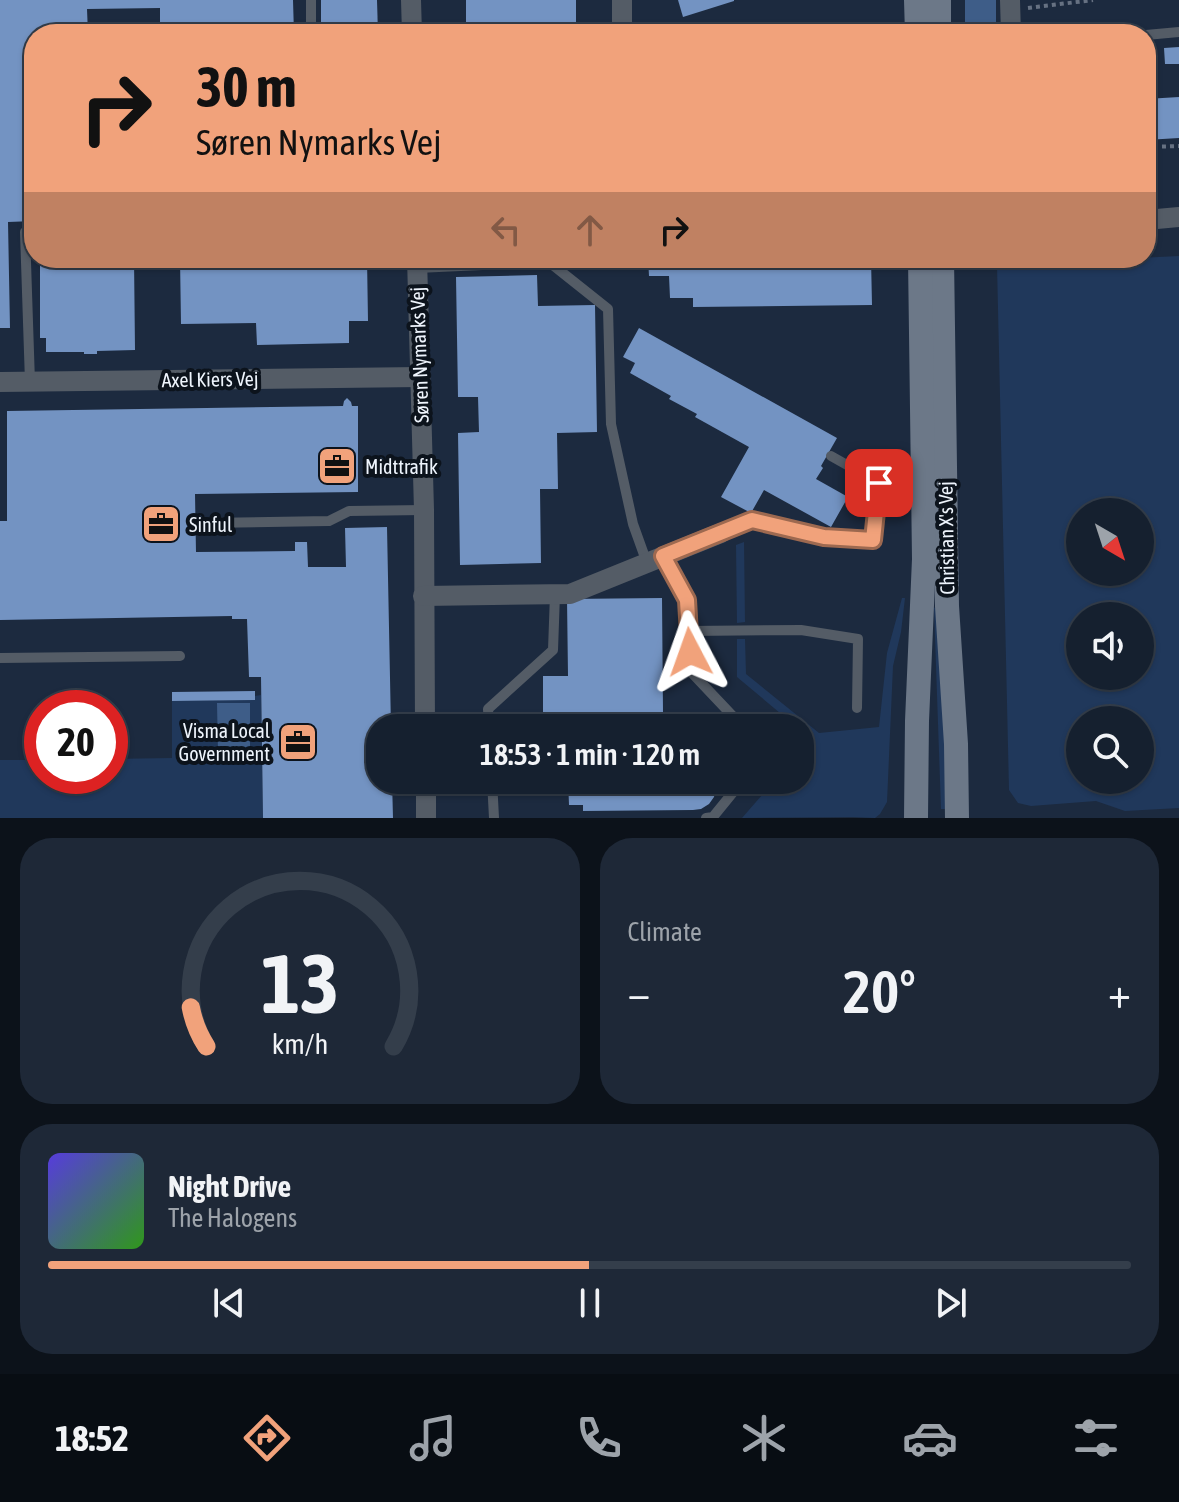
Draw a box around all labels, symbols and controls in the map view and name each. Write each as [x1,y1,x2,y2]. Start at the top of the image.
text: 30 m [196,55,297,119]
icon: right [64,56,168,160]
text: Søren Nymarks Vej [196,121,441,163]
icon: left [484,208,528,252]
icon: ahead [568,208,612,252]
icon: right [652,208,696,252]
street label: Søren Nymarks Vej [405,286,433,424]
street label: Axel Kiers Vej [161,367,259,391]
office icon: Midttrafik [316,445,358,487]
pin [845,449,913,517]
place label: Midttrafik [365,455,438,478]
icon: arrive [857,461,901,505]
street label: Christian X's Vej [934,481,958,595]
north arrow [1066,498,1154,586]
map controls [1066,498,1154,794]
office icon: Sinful [140,503,182,545]
place label: Sinful [189,513,233,536]
button: sound [1066,602,1154,690]
position arrow [648,610,732,694]
speed limit sign: 20 [24,690,128,794]
button: search [1066,706,1154,794]
place label: Visma Local Government [179,719,271,765]
office icon: Visma Local Government [277,721,319,763]
text: 18:53 · 1 min · 120 m [480,737,700,771]
text: Climate [628,917,702,947]
text: 13 [261,935,339,1031]
text: 20° [843,957,916,1026]
text: − [628,967,650,1017]
text: + [1108,967,1131,1017]
text: km/h [271,1027,328,1060]
text: Night Drive [168,1169,291,1203]
text: The Halogens [168,1203,297,1233]
icon: previous [207,1281,251,1325]
icon: pause [568,1281,612,1325]
icon: next [929,1281,973,1325]
icon: directions [239,1410,295,1466]
icon: music [405,1410,461,1466]
icon: phone [571,1410,627,1466]
icon: climate [736,1410,792,1466]
icon: car [902,1410,958,1466]
icon: filters [1068,1410,1124,1466]
text: 18:52 [55,1417,129,1459]

